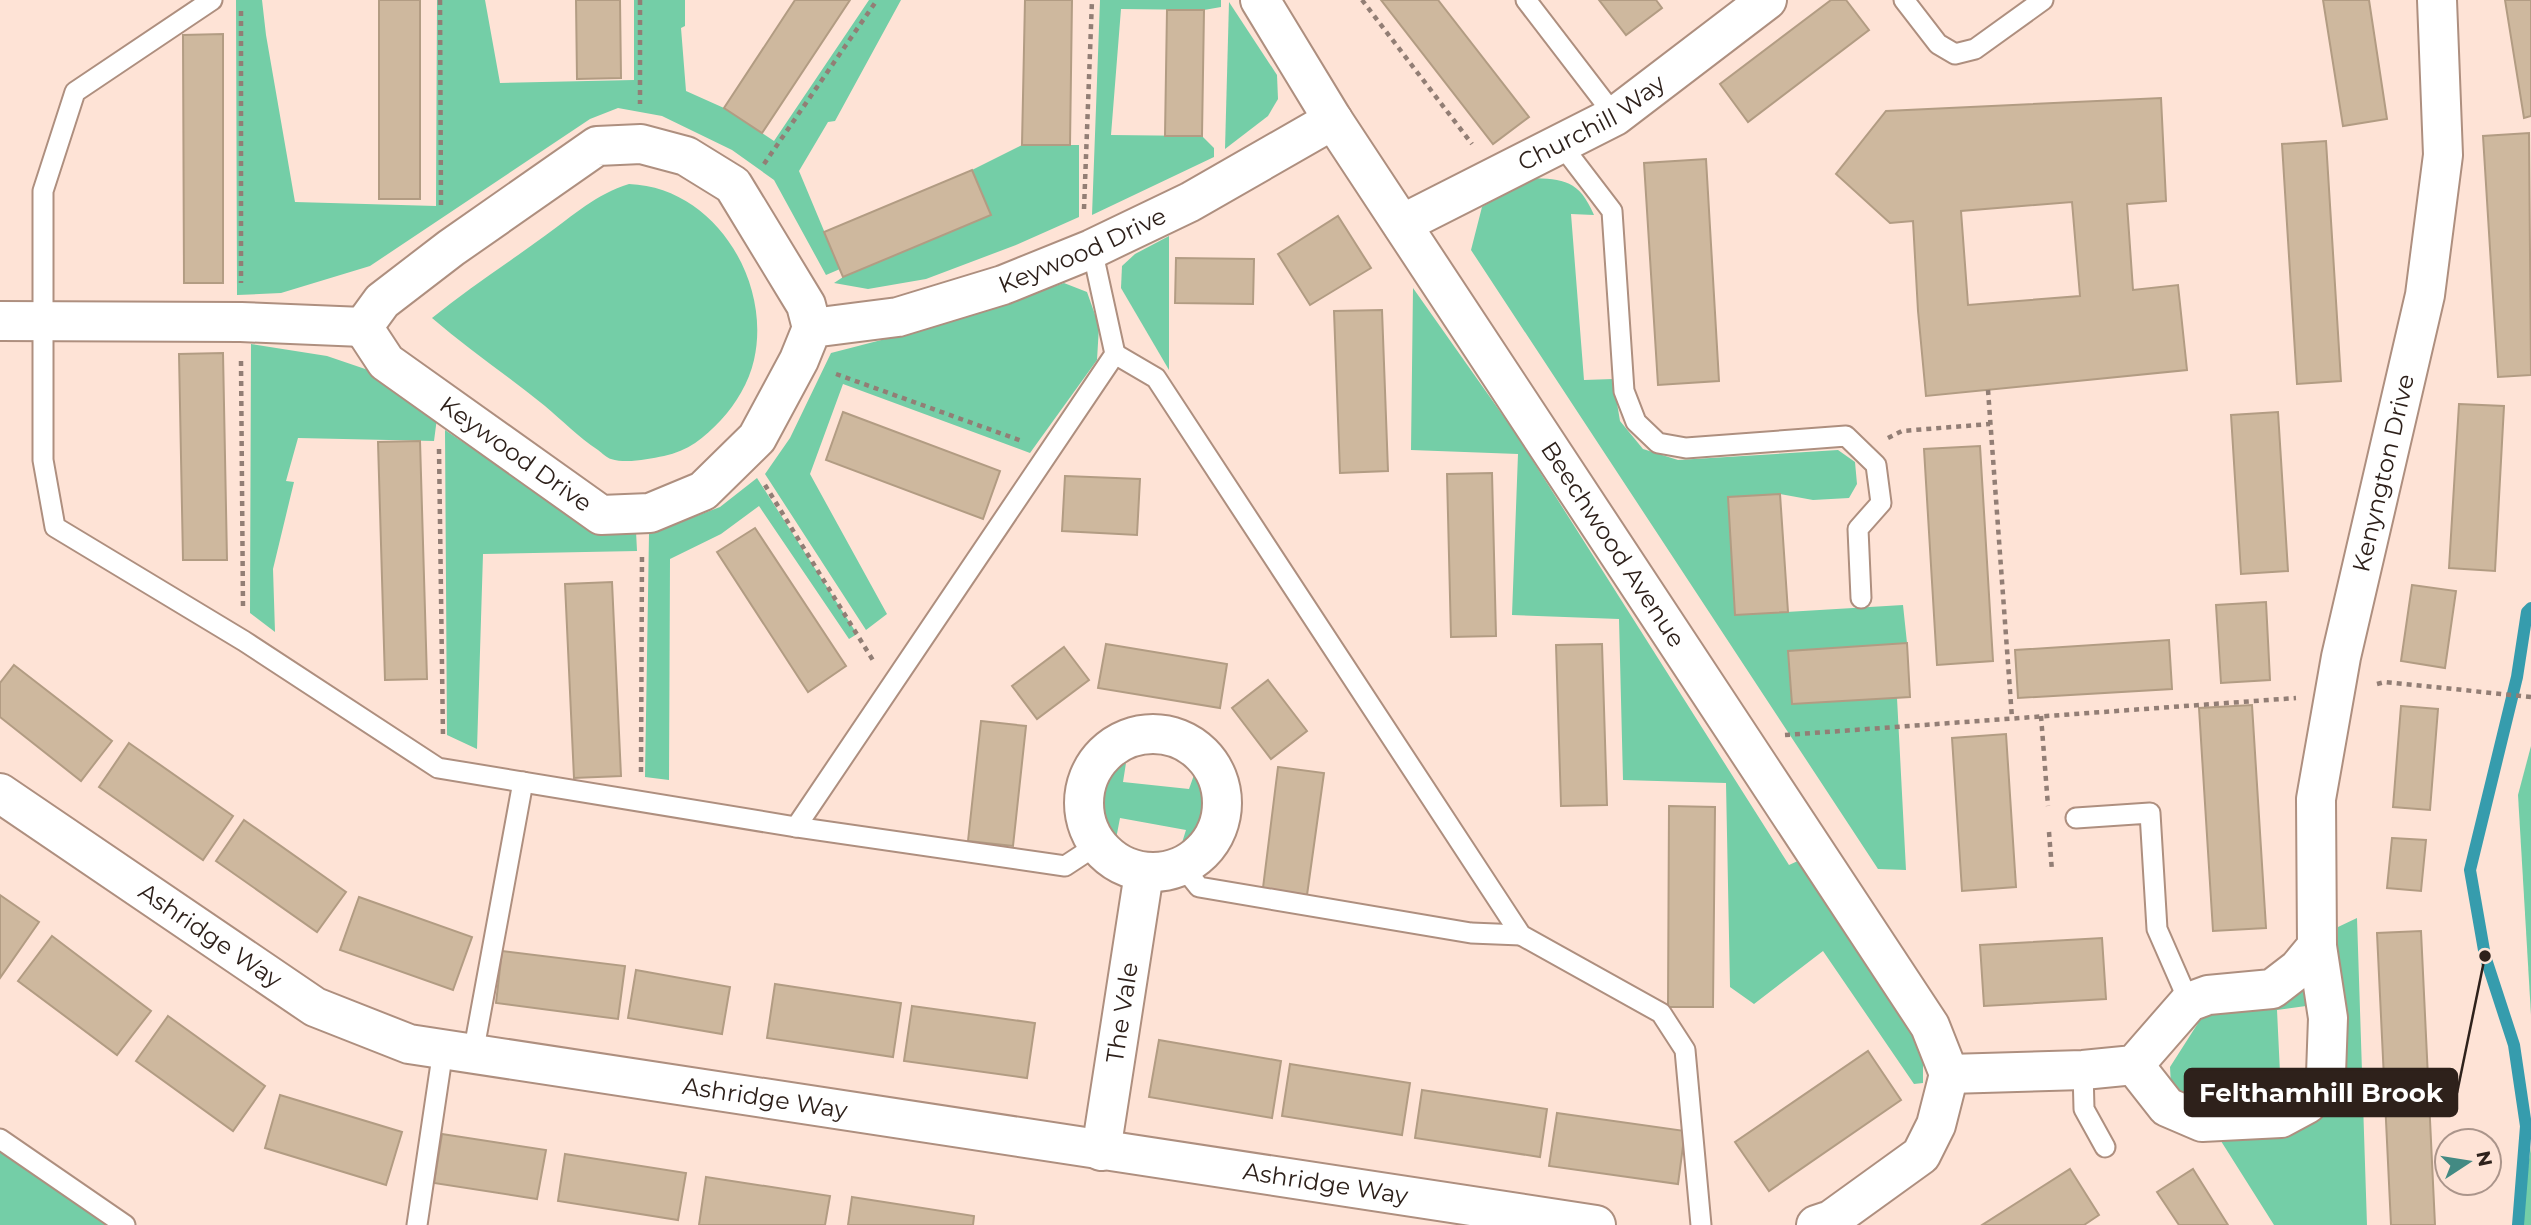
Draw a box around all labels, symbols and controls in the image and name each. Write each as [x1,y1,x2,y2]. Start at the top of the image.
street label: Churchill Way [1513,68,1671,177]
street label: Keywood Drive [994,201,1171,299]
street label: Kenyngton Drive [2346,371,2420,575]
street label: Keywood Drive [434,390,598,518]
street label: Beechwood Avenue [1535,436,1692,653]
street label: Ashridge Way [133,877,287,994]
street label: The Vale [1100,960,1144,1065]
callout: Felthamhill Brook [2185,1069,2457,1116]
street label: Ashridge Way [681,1071,850,1125]
text: Felthamhill Brook [2199,1077,2444,1109]
north arrow [2433,1127,2503,1197]
text: N [2471,1149,2497,1168]
street label: Ashridge Way [1241,1156,1410,1210]

